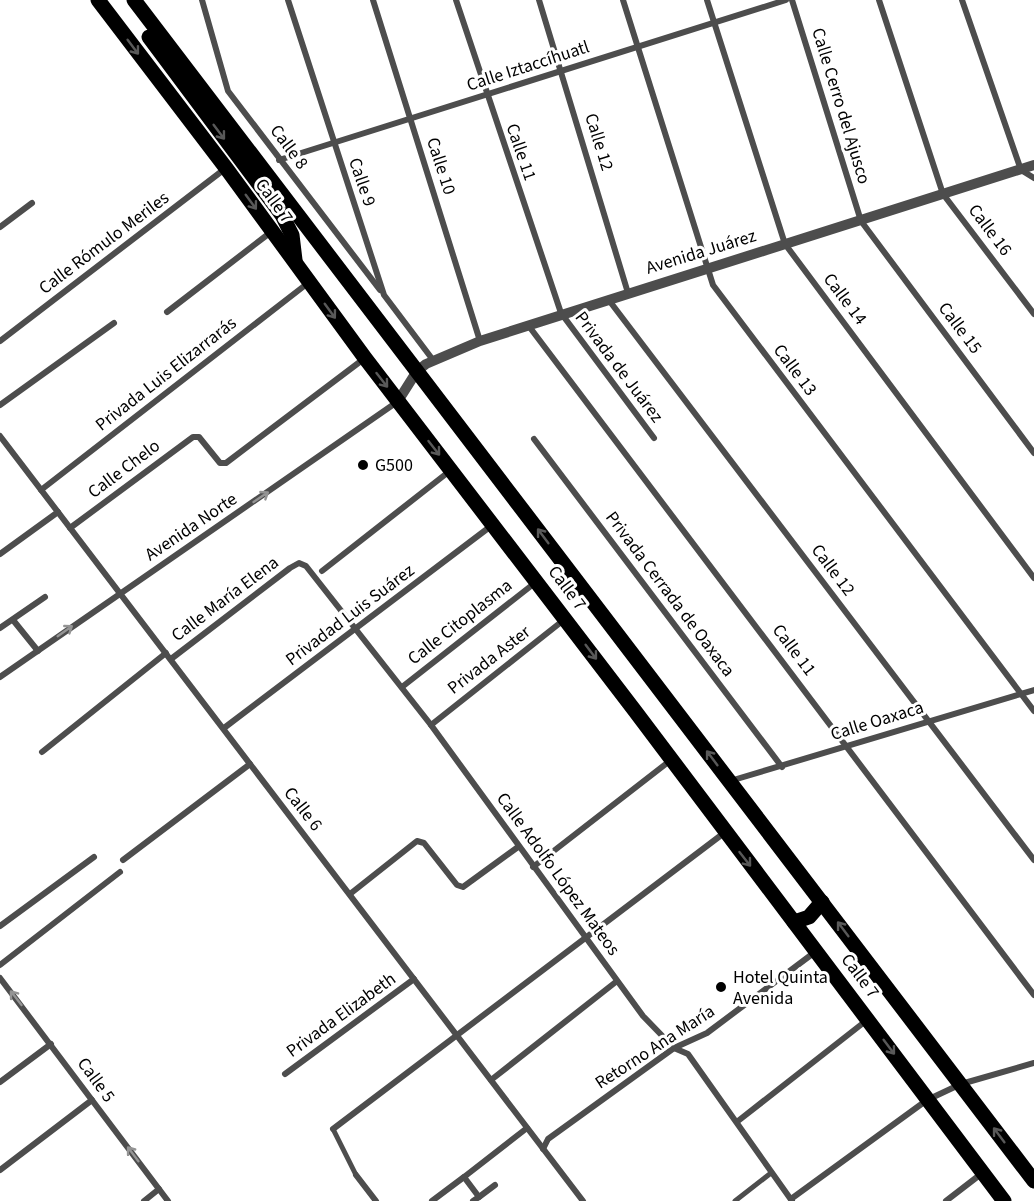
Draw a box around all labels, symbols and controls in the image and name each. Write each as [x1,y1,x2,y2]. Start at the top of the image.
street label: Calle Cerro del Ajusco [805,25,877,187]
street label: Calle Iztaccíhuatl [463,34,593,98]
one-way arrow [127,38,140,54]
street label: Calle 12 [578,110,620,174]
street label: Calle 8 [264,120,314,175]
street label: Calle 11 [500,120,542,184]
one-way arrow [213,124,226,140]
street label: Calle 10 [420,134,462,198]
street label: Calle 9 [342,154,382,210]
street label: Calle 7 [249,173,299,229]
street label: Calle Rómulo Meriles [34,186,174,300]
one-way arrow [245,194,257,210]
street label: Calle 16 [962,199,1018,261]
street label: Avenida Juárez [643,223,759,281]
street label: Calle 14 [817,268,873,330]
street label: Calle 15 [932,297,988,359]
one-way arrow [324,302,336,318]
street label: Privada de Juárez [569,306,669,428]
street label: Privada Luis Elizarrarás [90,311,242,437]
street label: Calle 13 [767,339,823,401]
one-way arrow [375,372,388,388]
street label: Calle Chelo [83,434,165,504]
one-way arrow [427,439,440,455]
place label: G500 [375,453,413,478]
marker: G500 [356,458,370,472]
street label: Avenida Norte [140,487,242,567]
one-way arrow [252,491,269,503]
street label: Privada Cerrada de Oaxaca [599,506,741,682]
one-way arrow [536,528,549,544]
street label: Calle 12 [805,539,861,601]
street label: Calle María Elena [166,550,284,648]
street label: Privadad Luis Suárez [280,558,420,672]
street label: Calle 7 [542,561,592,616]
street label: Calle Citoplasma [402,573,518,671]
street label: Privada Aster [442,619,536,700]
street label: Calle 11 [766,619,822,681]
one-way arrow [57,625,73,638]
one-way arrow [585,644,597,660]
street label: Calle Oaxaca [827,695,927,747]
one-way arrow [705,750,718,766]
street label: Calle 6 [278,782,328,836]
street label: Calle Adolfo López Mateos [490,787,626,961]
one-way arrow [739,851,752,867]
one-way arrow [836,922,849,938]
street label: Calle 7 [835,949,885,1004]
place label: Hotel Quinta Avenida [733,965,828,1011]
street label: Privada Elizabeth [281,967,401,1063]
marker: Hotel Quinta Avenida [714,980,728,994]
one-way arrow [9,991,22,1007]
street label: Retorno Ana María [590,999,720,1095]
one-way arrow [883,1039,896,1055]
street label: Calle 5 [71,1052,121,1108]
one-way arrow [993,1127,1005,1143]
one-way arrow [126,1147,139,1163]

